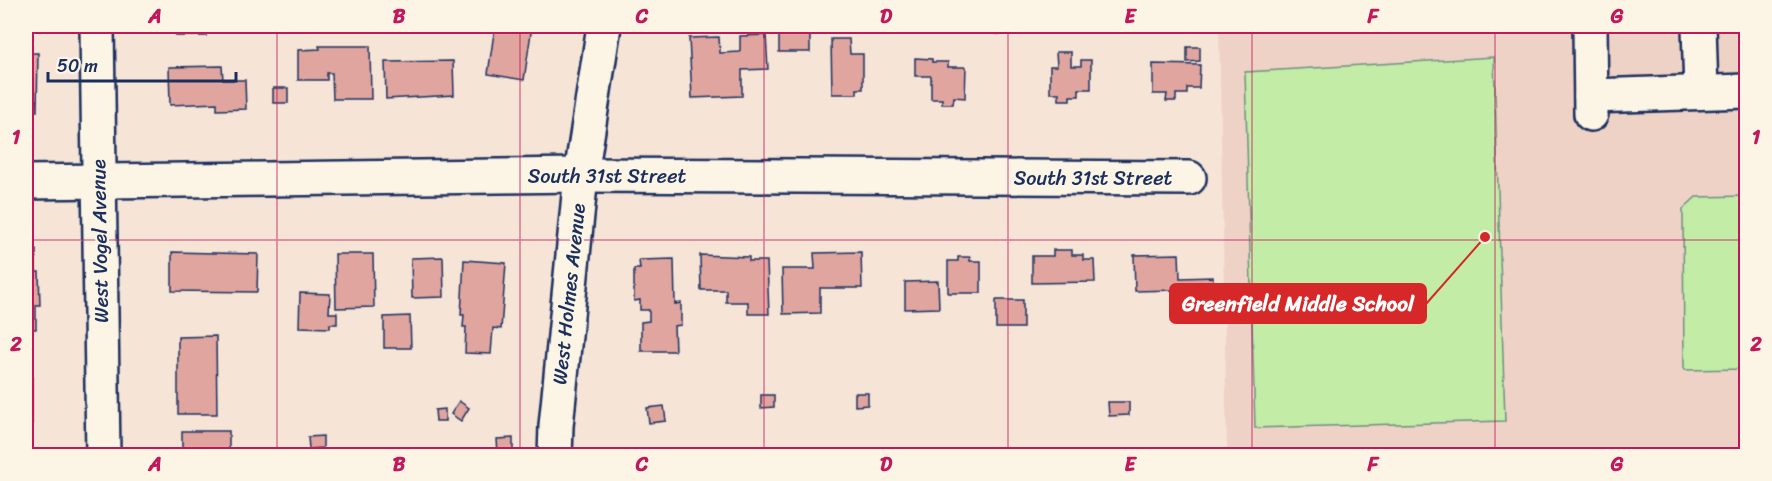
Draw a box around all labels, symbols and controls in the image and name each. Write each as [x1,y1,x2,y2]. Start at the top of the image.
text: A [147,0,162,34]
text: B [393,0,406,34]
text: C [635,0,649,34]
text: D [880,0,893,34]
text: E [1124,0,1137,34]
text: F [1367,0,1380,34]
text: G [1610,0,1624,34]
scale bar [48,45,236,83]
text: 50 m [57,50,98,82]
text: 1 [12,120,21,155]
text: 1 [1752,120,1761,155]
street label: West Vogel Avenue [81,158,119,323]
street label: South 31st Street [528,159,686,194]
street label: South 31st Street [1014,161,1172,196]
street label: West Holmes Avenue [542,201,596,386]
callout: Greenfield Middle School [1170,284,1426,323]
text: Greenfield Middle School [1181,285,1415,323]
text: 2 [9,327,22,362]
text: 2 [1749,327,1762,362]
text: A [147,447,162,481]
text: B [393,447,406,481]
text: C [635,447,649,481]
text: D [880,447,893,481]
text: E [1124,447,1137,481]
text: F [1367,447,1380,481]
text: G [1610,447,1624,481]

